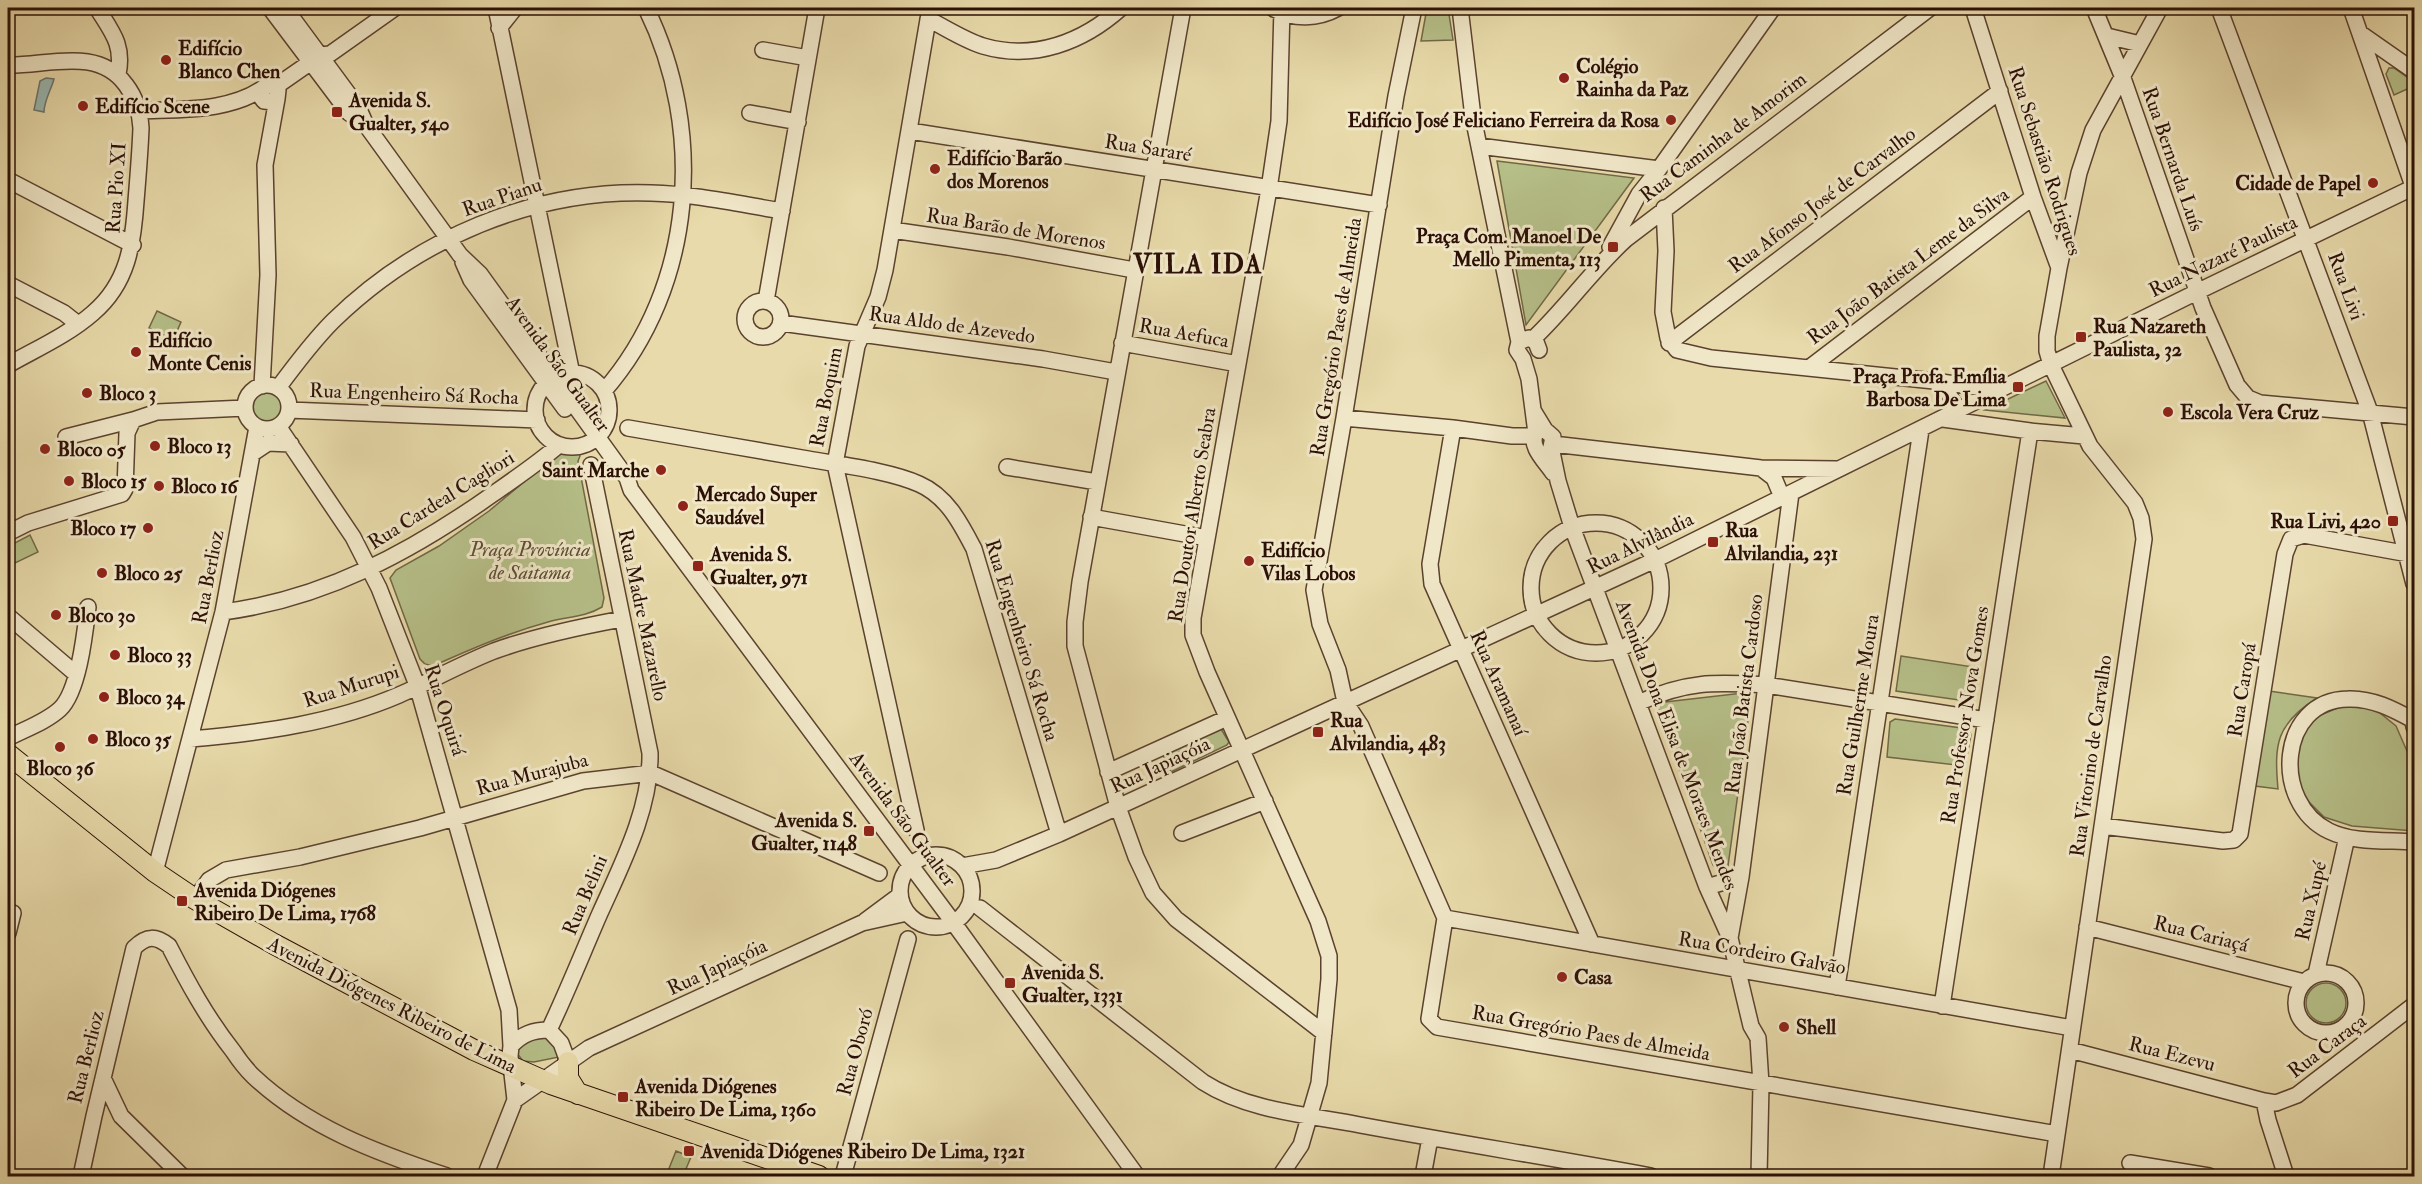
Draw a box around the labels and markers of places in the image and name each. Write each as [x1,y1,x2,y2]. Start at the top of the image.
place label: Edifício Blanco Chen [178,36,281,84]
marker: Edifício Blanco Chen [159,53,173,67]
place label: Colégio Rainha da Paz [1576,54,1689,102]
marker: Colégio Rainha da Paz [1557,71,1571,85]
place label: Avenida S. Gualter, 540 [348,88,450,136]
place label: Edifício Scene [95,94,210,119]
marker: Edifício Scene [76,99,90,113]
marker: Avenida S. Gualter, 540 [330,105,344,119]
place label: Edifício José Feliciano Ferreira da Rosa [1347,108,1660,133]
marker: Edifício José Feliciano Ferreira da Rosa [1664,113,1678,127]
place label: Edifício Barão dos Morenos [947,146,1062,194]
marker: Edifício Barão dos Morenos [928,162,942,176]
place label: Cidade de Papel [2235,171,2362,197]
marker: Cidade de Papel [2366,176,2380,190]
place label: Praça Com. Manoel De Mello Pimenta, 113 [1416,224,1602,272]
marker: Praça Com. Manoel De Mello Pimenta, 113 [1606,240,1620,254]
place label: Rua Nazareth Paulista, 32 [2093,314,2207,362]
place label: Edifício Monte Cenis [147,328,251,376]
marker: Rua Nazareth Paulista, 32 [2074,330,2088,344]
marker: Edifício Monte Cenis [129,345,143,359]
place label: Praça Profa. Emília Barbosa De Lima [1853,364,2007,412]
marker: Praça Profa. Emília Barbosa De Lima [2011,380,2025,394]
place label: Bloco 3 [99,381,156,406]
marker: Bloco 3 [80,386,94,400]
place label: Escola Vera Cruz [2180,400,2319,425]
marker: Escola Vera Cruz [2161,405,2175,419]
place label: Bloco 13 [167,434,231,459]
place label: Bloco 05 [57,437,127,462]
marker: Bloco 13 [148,439,162,453]
marker: Bloco 05 [38,442,52,456]
place label: Saint Marche [542,458,650,483]
marker: Saint Marche [654,463,668,477]
place label: Bloco 15 [81,469,148,494]
marker: Bloco 15 [62,474,76,488]
place label: Bloco 16 [171,474,240,499]
marker: Bloco 16 [152,479,166,493]
place label: Mercado Super Saudável [694,482,818,530]
marker: Mercado Super Saudável [676,499,690,513]
place label: Rua Livi, 420 [2270,509,2381,534]
marker: Rua Livi, 420 [2386,514,2400,528]
place label: Bloco 17 [70,516,137,541]
place label: Rua Alvilandia, 231 [1724,518,1838,566]
marker: Bloco 17 [141,521,155,535]
marker: Rua Alvilandia, 231 [1706,535,1720,549]
place label: Edifício Vilas Lobos [1260,538,1355,586]
place label: Avenida S. Gualter, 971 [709,542,808,590]
marker: Edifício Vilas Lobos [1242,554,1256,568]
marker: Avenida S. Gualter, 971 [691,559,705,573]
place label: Bloco 25 [114,561,184,586]
marker: Bloco 25 [95,566,109,580]
place label: Bloco 30 [68,603,135,628]
marker: Bloco 30 [49,608,63,622]
place label: Bloco 33 [127,643,192,668]
marker: Bloco 33 [108,648,122,662]
place label: Bloco 34 [116,685,185,710]
marker: Bloco 34 [97,690,111,704]
place label: Rua Alvilandia, 483 [1329,708,1446,756]
marker: Rua Alvilandia, 483 [1311,725,1325,739]
place label: Bloco 35 [105,727,172,752]
marker: Bloco 35 [86,732,100,746]
marker: Bloco 36 [53,740,67,754]
place label: Bloco 36 [26,756,96,781]
place label: Avenida S. Gualter, 1148 [751,808,858,856]
marker: Avenida S. Gualter, 1148 [862,824,876,838]
place label: Avenida Diógenes Ribeiro De Lima, 1768 [193,878,376,926]
marker: Avenida Diógenes Ribeiro De Lima, 1768 [175,894,189,908]
place label: Avenida S. Gualter, 1331 [1021,960,1123,1008]
place label: Casa [1574,965,1613,990]
marker: Casa [1555,970,1569,984]
marker: Avenida S. Gualter, 1331 [1003,976,1017,990]
place label: Shell [1796,1015,1837,1040]
marker: Shell [1777,1020,1791,1034]
place label: Avenida Diógenes Ribeiro De Lima, 1360 [634,1074,816,1122]
marker: Avenida Diógenes Ribeiro De Lima, 1360 [616,1090,630,1104]
place label: Avenida Diógenes Ribeiro De Lima, 1321 [700,1139,1025,1165]
marker: Avenida Diógenes Ribeiro De Lima, 1321 [682,1144,696,1158]

